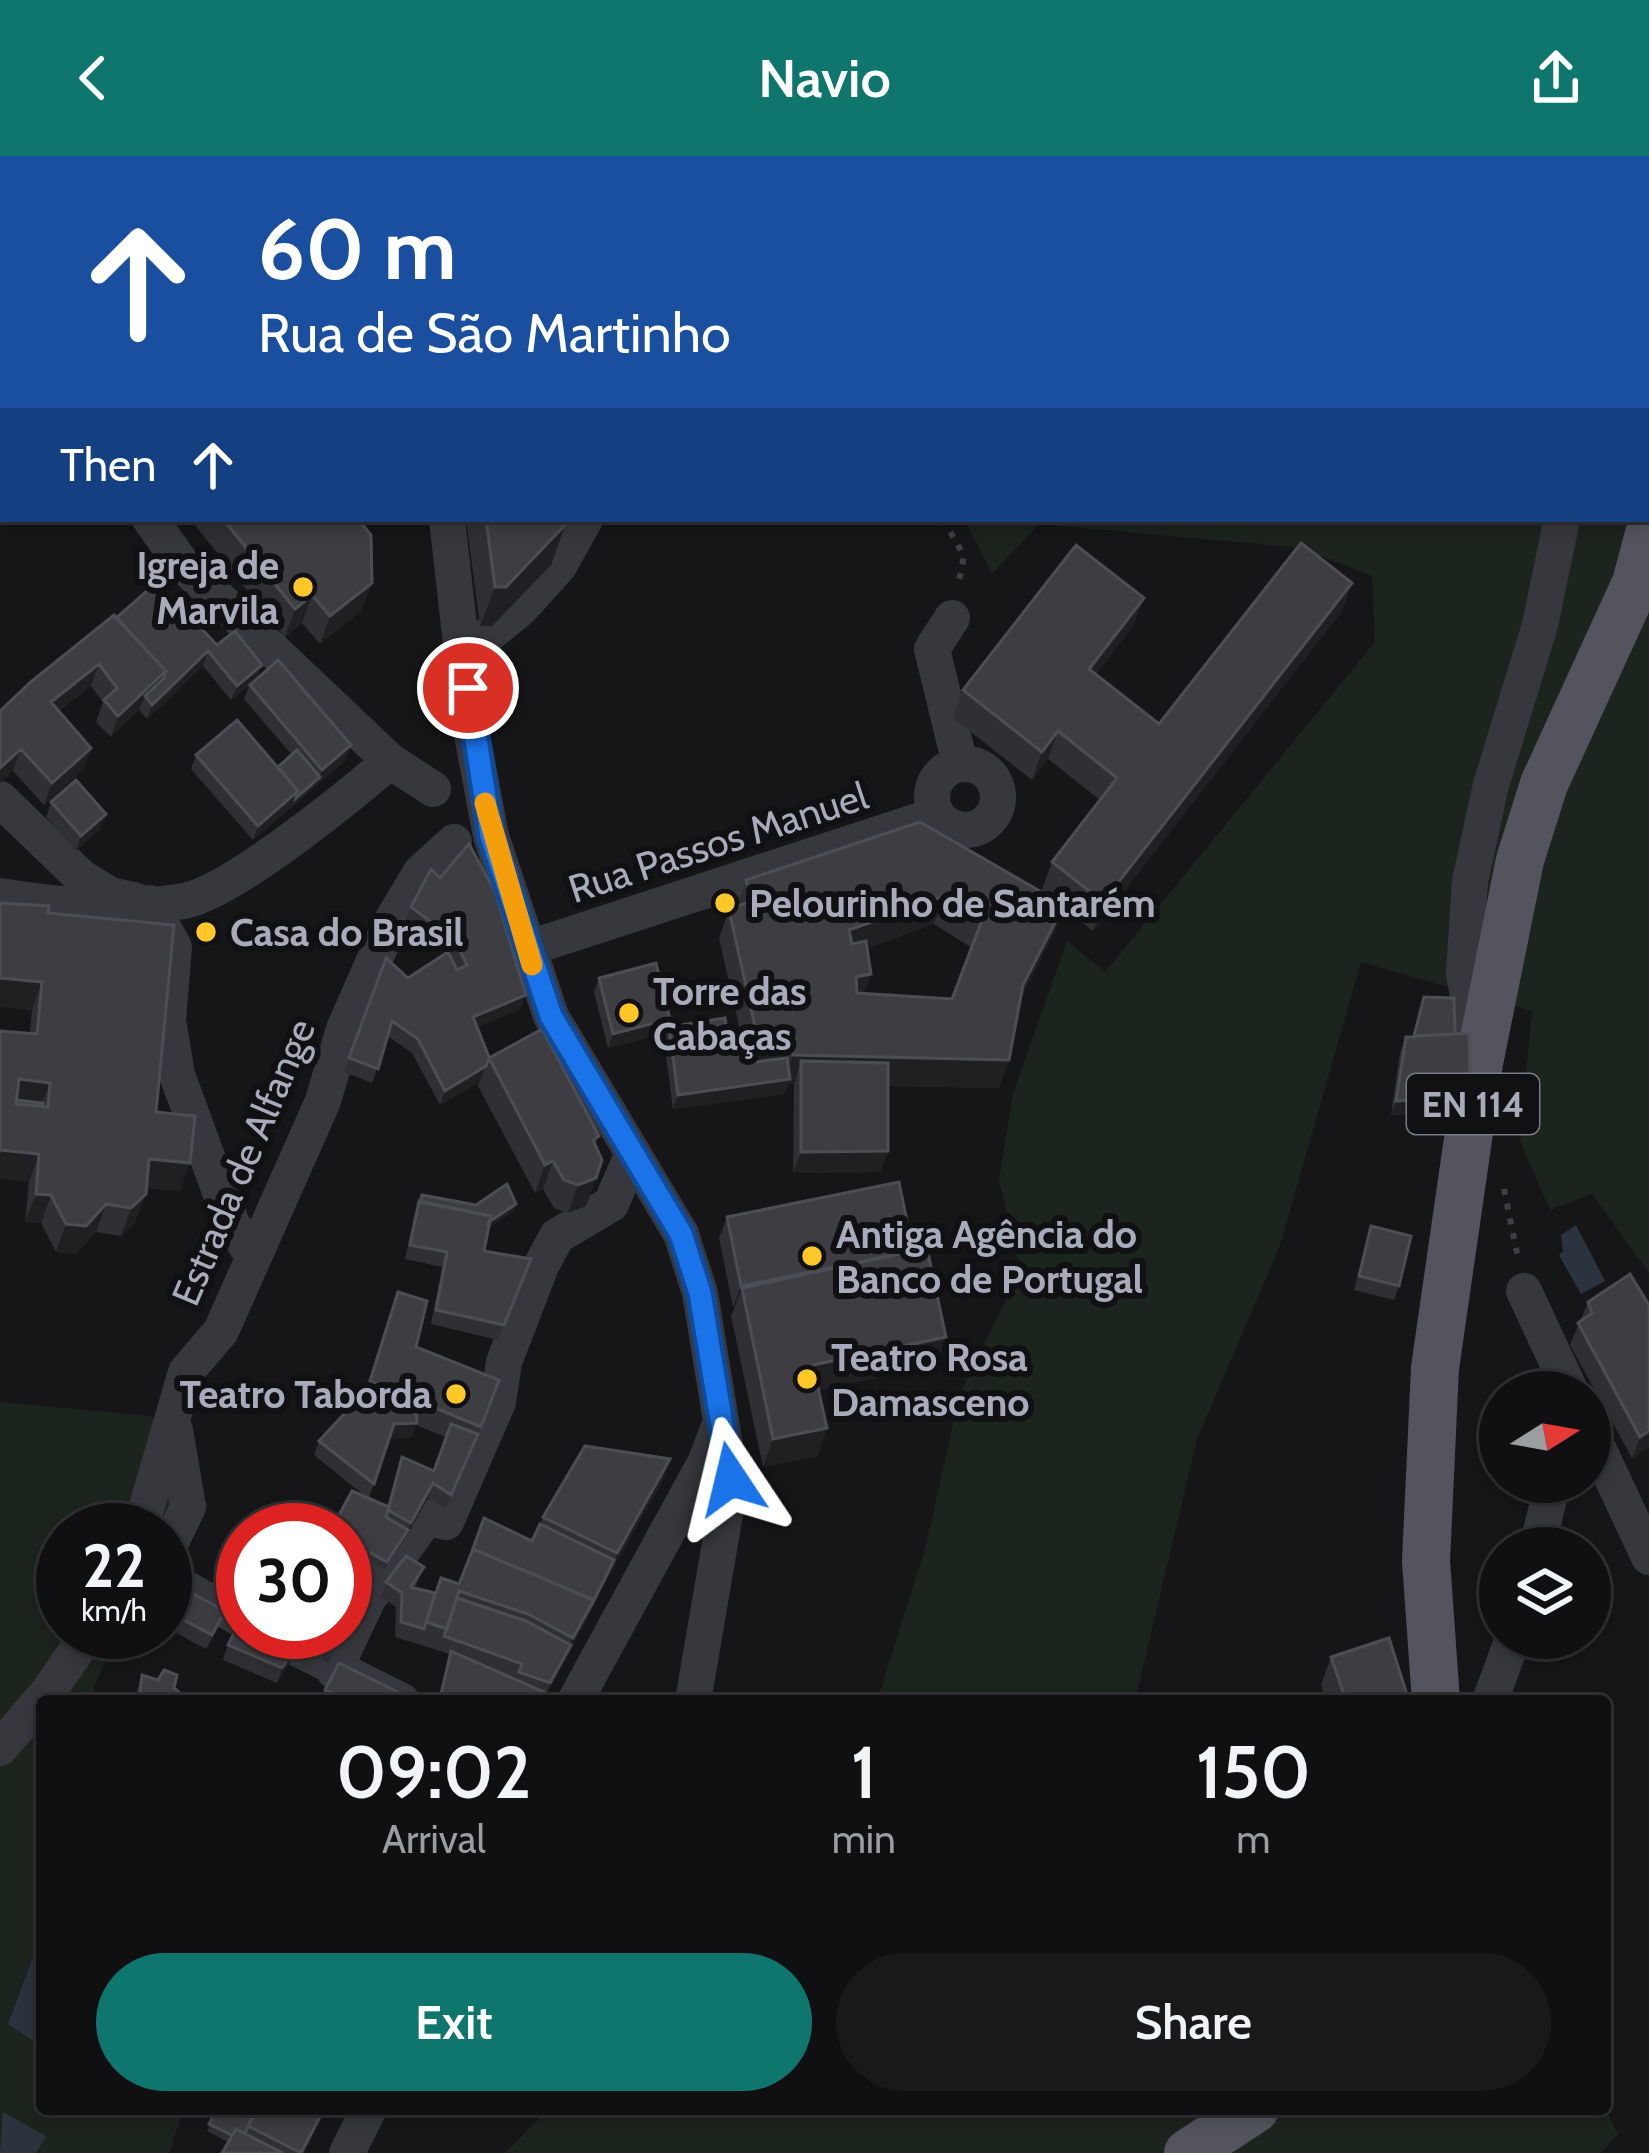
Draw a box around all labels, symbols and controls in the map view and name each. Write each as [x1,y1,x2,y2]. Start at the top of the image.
icon: back [60,45,126,111]
text: Navio [758,45,891,111]
icon: share [1523,45,1589,111]
text: 60 m [258,198,456,300]
icon: ahead [60,204,216,360]
text: Rua de São Martinho [258,300,731,366]
icon: ahead [180,432,246,498]
text: Then [60,438,156,492]
place label: Igreja de Marvila [137,541,279,634]
marker: Igreja de Marvila [290,574,316,600]
pin [417,637,519,739]
icon: arrive [435,655,501,721]
street label: Rua Passos Manuel [562,771,874,913]
place label: Pelourinho de Santarém [749,879,1156,927]
marker: Pelourinho de Santarém [712,890,738,916]
place label: Casa do Brasil [230,908,464,956]
marker: Casa do Brasil [193,919,219,945]
place label: Torre das Cabaças [653,967,806,1060]
marker: Torre das Cabaças [616,1000,642,1026]
street label: Estrada de Alfange [161,1012,325,1312]
road number: EN 114 [1407,1074,1539,1134]
place label: Antiga Agência do Banco de Portugal [836,1210,1143,1303]
marker: Antiga Agência do Banco de Portugal [799,1243,825,1269]
place label: Teatro Rosa Damasceno [831,1333,1029,1426]
marker: Teatro Rosa Damasceno [794,1366,820,1392]
place label: Teatro Taborda [179,1370,432,1418]
north arrow [1479,1371,1611,1503]
map controls [1479,1371,1611,1659]
marker: Teatro Taborda [443,1381,469,1407]
position arrow [668,1416,794,1542]
speed limit sign: 30 [216,1503,372,1659]
button: layers [1479,1527,1611,1659]
text: 22 [82,1529,146,1602]
text: km/h [81,1592,147,1629]
text: 09:02 [336,1729,532,1816]
text: 1 [851,1729,877,1816]
text: 150 [1196,1729,1311,1816]
text: Arrival [382,1815,486,1863]
text: min [832,1815,896,1863]
text: m [1236,1815,1271,1863]
button: Exit [96,1953,812,2091]
button: Share [836,1953,1551,2091]

